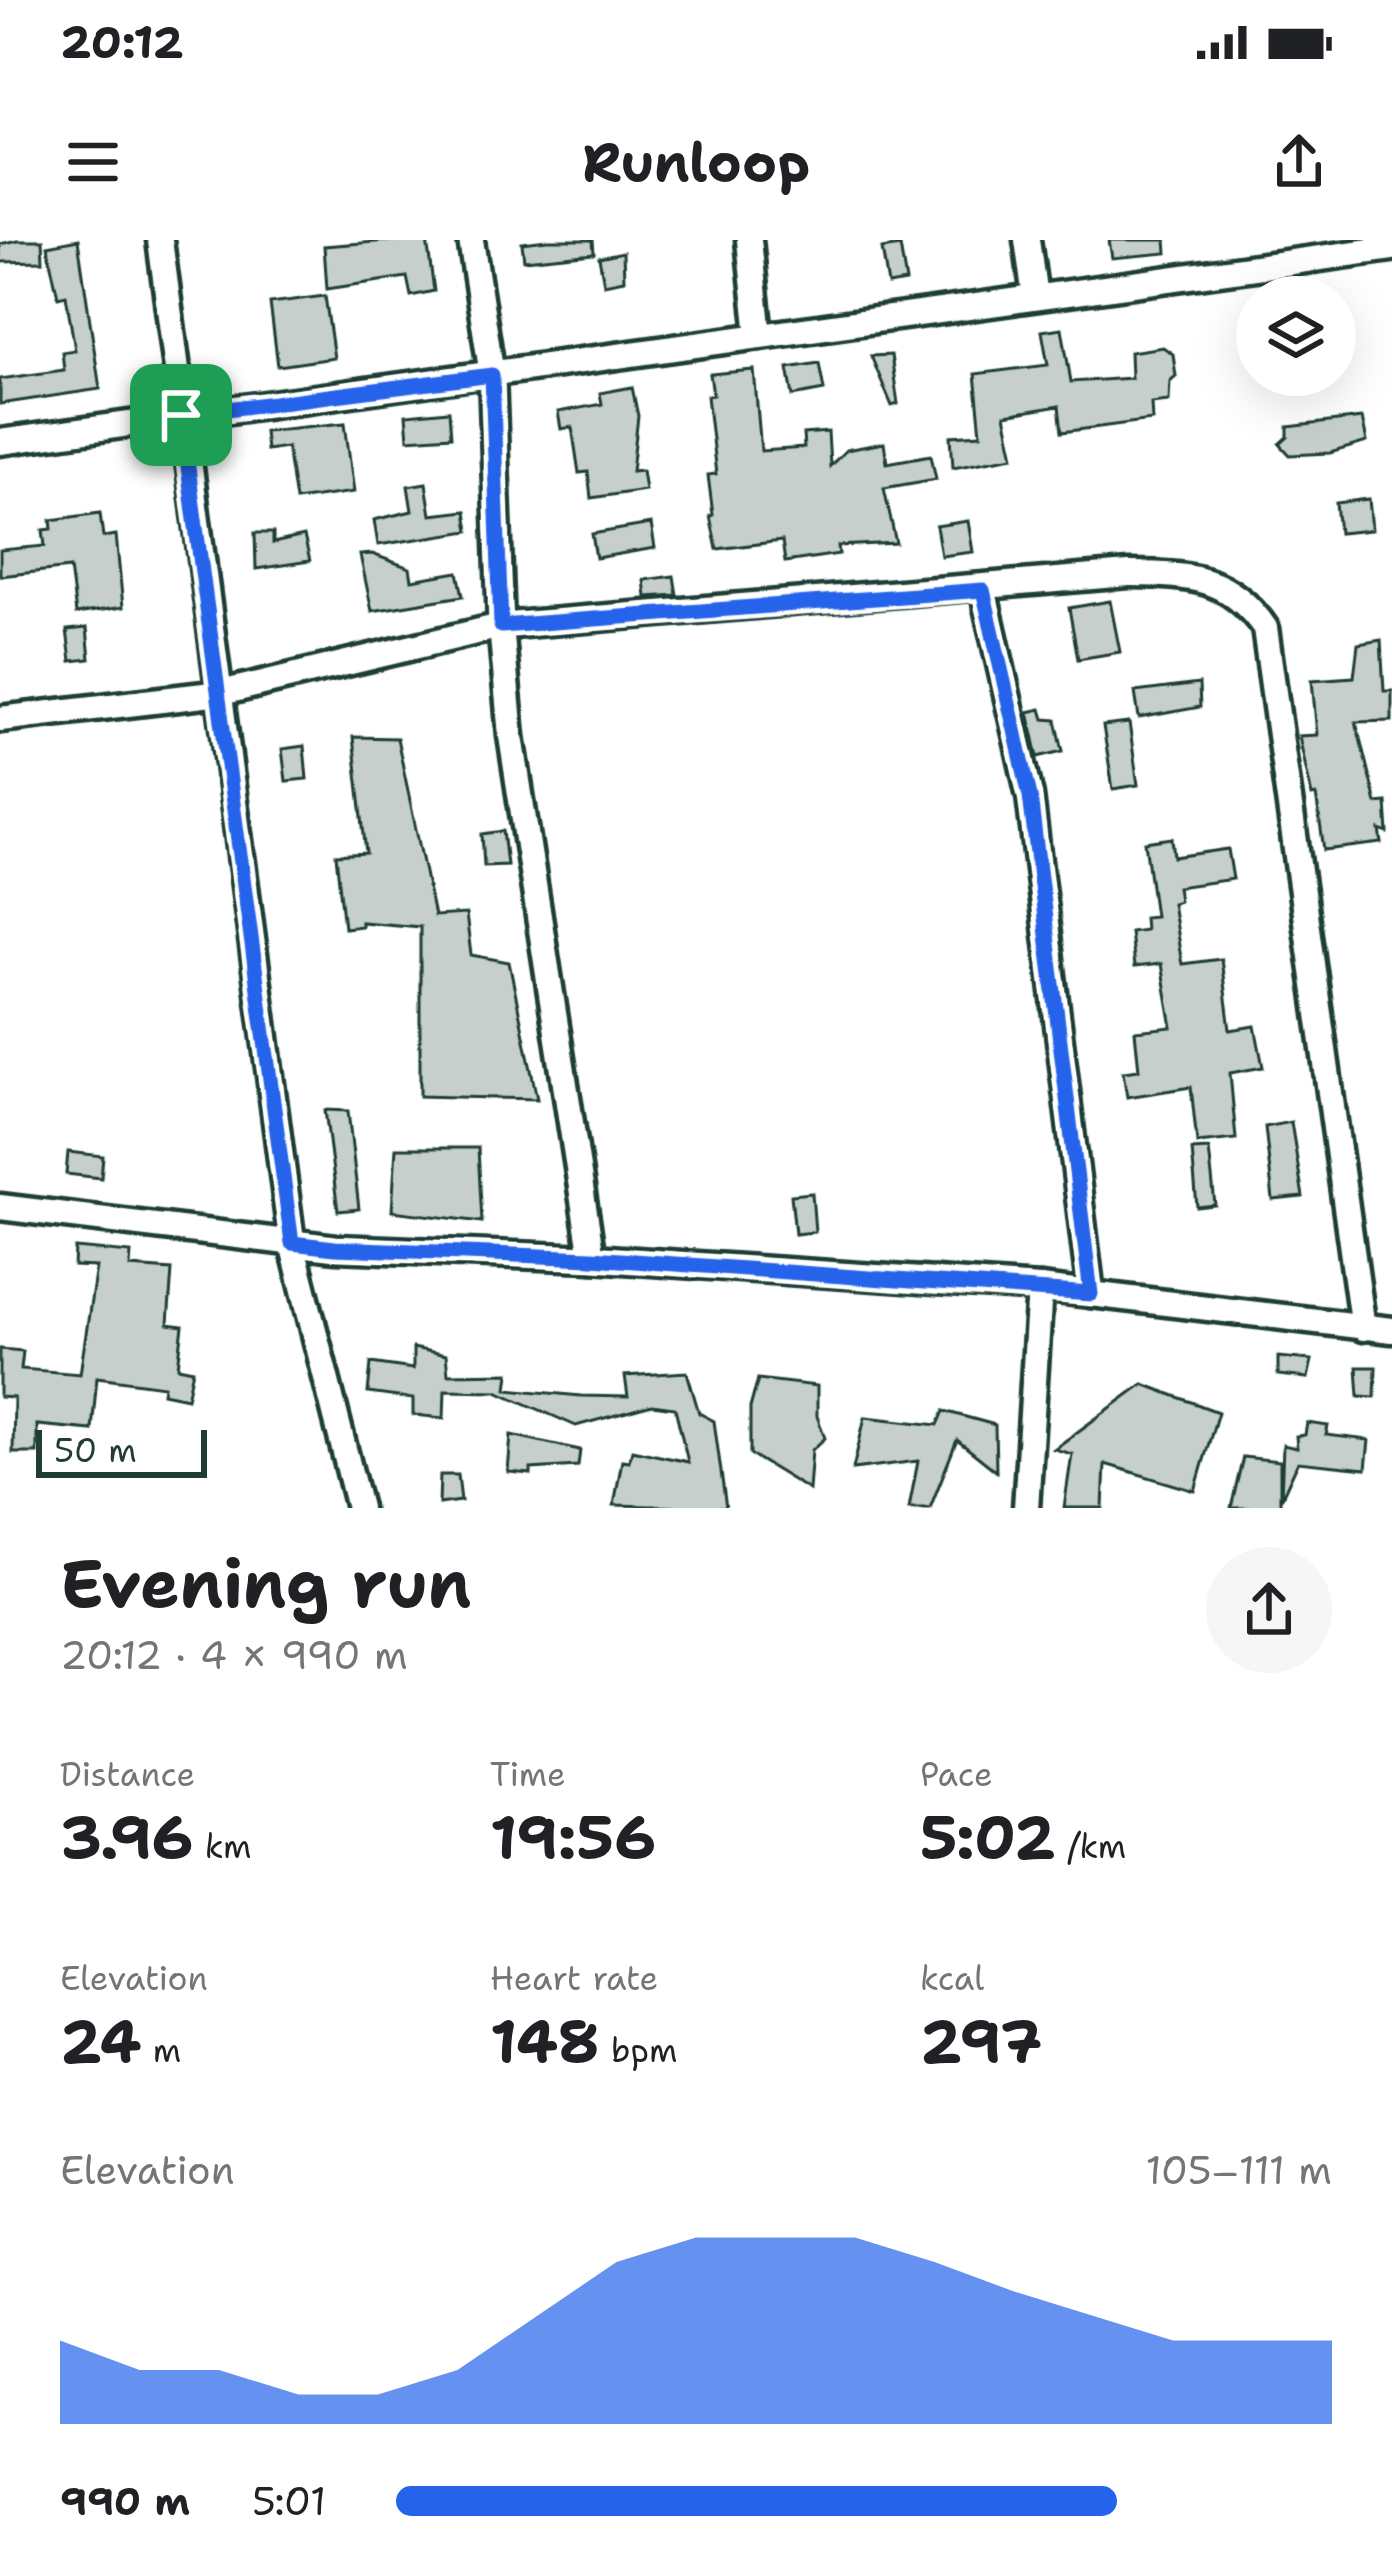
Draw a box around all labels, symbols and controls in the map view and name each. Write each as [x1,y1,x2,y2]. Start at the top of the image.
text: 20:12 [60,12,184,72]
text: Runloop [582,126,810,198]
icon: menu [60,129,126,195]
icon: share [1266,129,1332,195]
map controls [1236,276,1356,396]
button: layers [1236,276,1356,396]
pin [130,364,232,466]
icon: arrive [148,382,214,448]
scale bar [36,1424,207,1477]
text: 50 m [54,1428,137,1473]
text: Evening run [60,1540,471,1628]
button: share [1206,1547,1332,1673]
text: 20:12 · 4 × 990 m [60,1629,408,1681]
text: Distance [60,1752,195,1797]
text: Time [490,1752,566,1797]
text: Pace [920,1752,993,1797]
text: 3.96 [60,1797,194,1877]
text: 19:56 [490,1797,656,1877]
text: 5:02 [920,1797,1056,1877]
text: km [194,1824,252,1869]
text: /km [1056,1824,1126,1869]
text: Elevation [60,1956,208,2001]
text: Heart rate [490,1956,658,2001]
text: kcal [920,1956,984,2001]
text: 24 [60,2001,142,2081]
text: 148 [490,2001,600,2081]
text: 297 [920,2001,1042,2081]
text: m [142,2028,181,2073]
text: bpm [600,2028,677,2073]
text: Elevation [60,2144,235,2196]
text: 105–111 m [1146,2144,1332,2196]
text: 990 m [60,2475,190,2527]
text: 5:01 [252,2475,326,2527]

